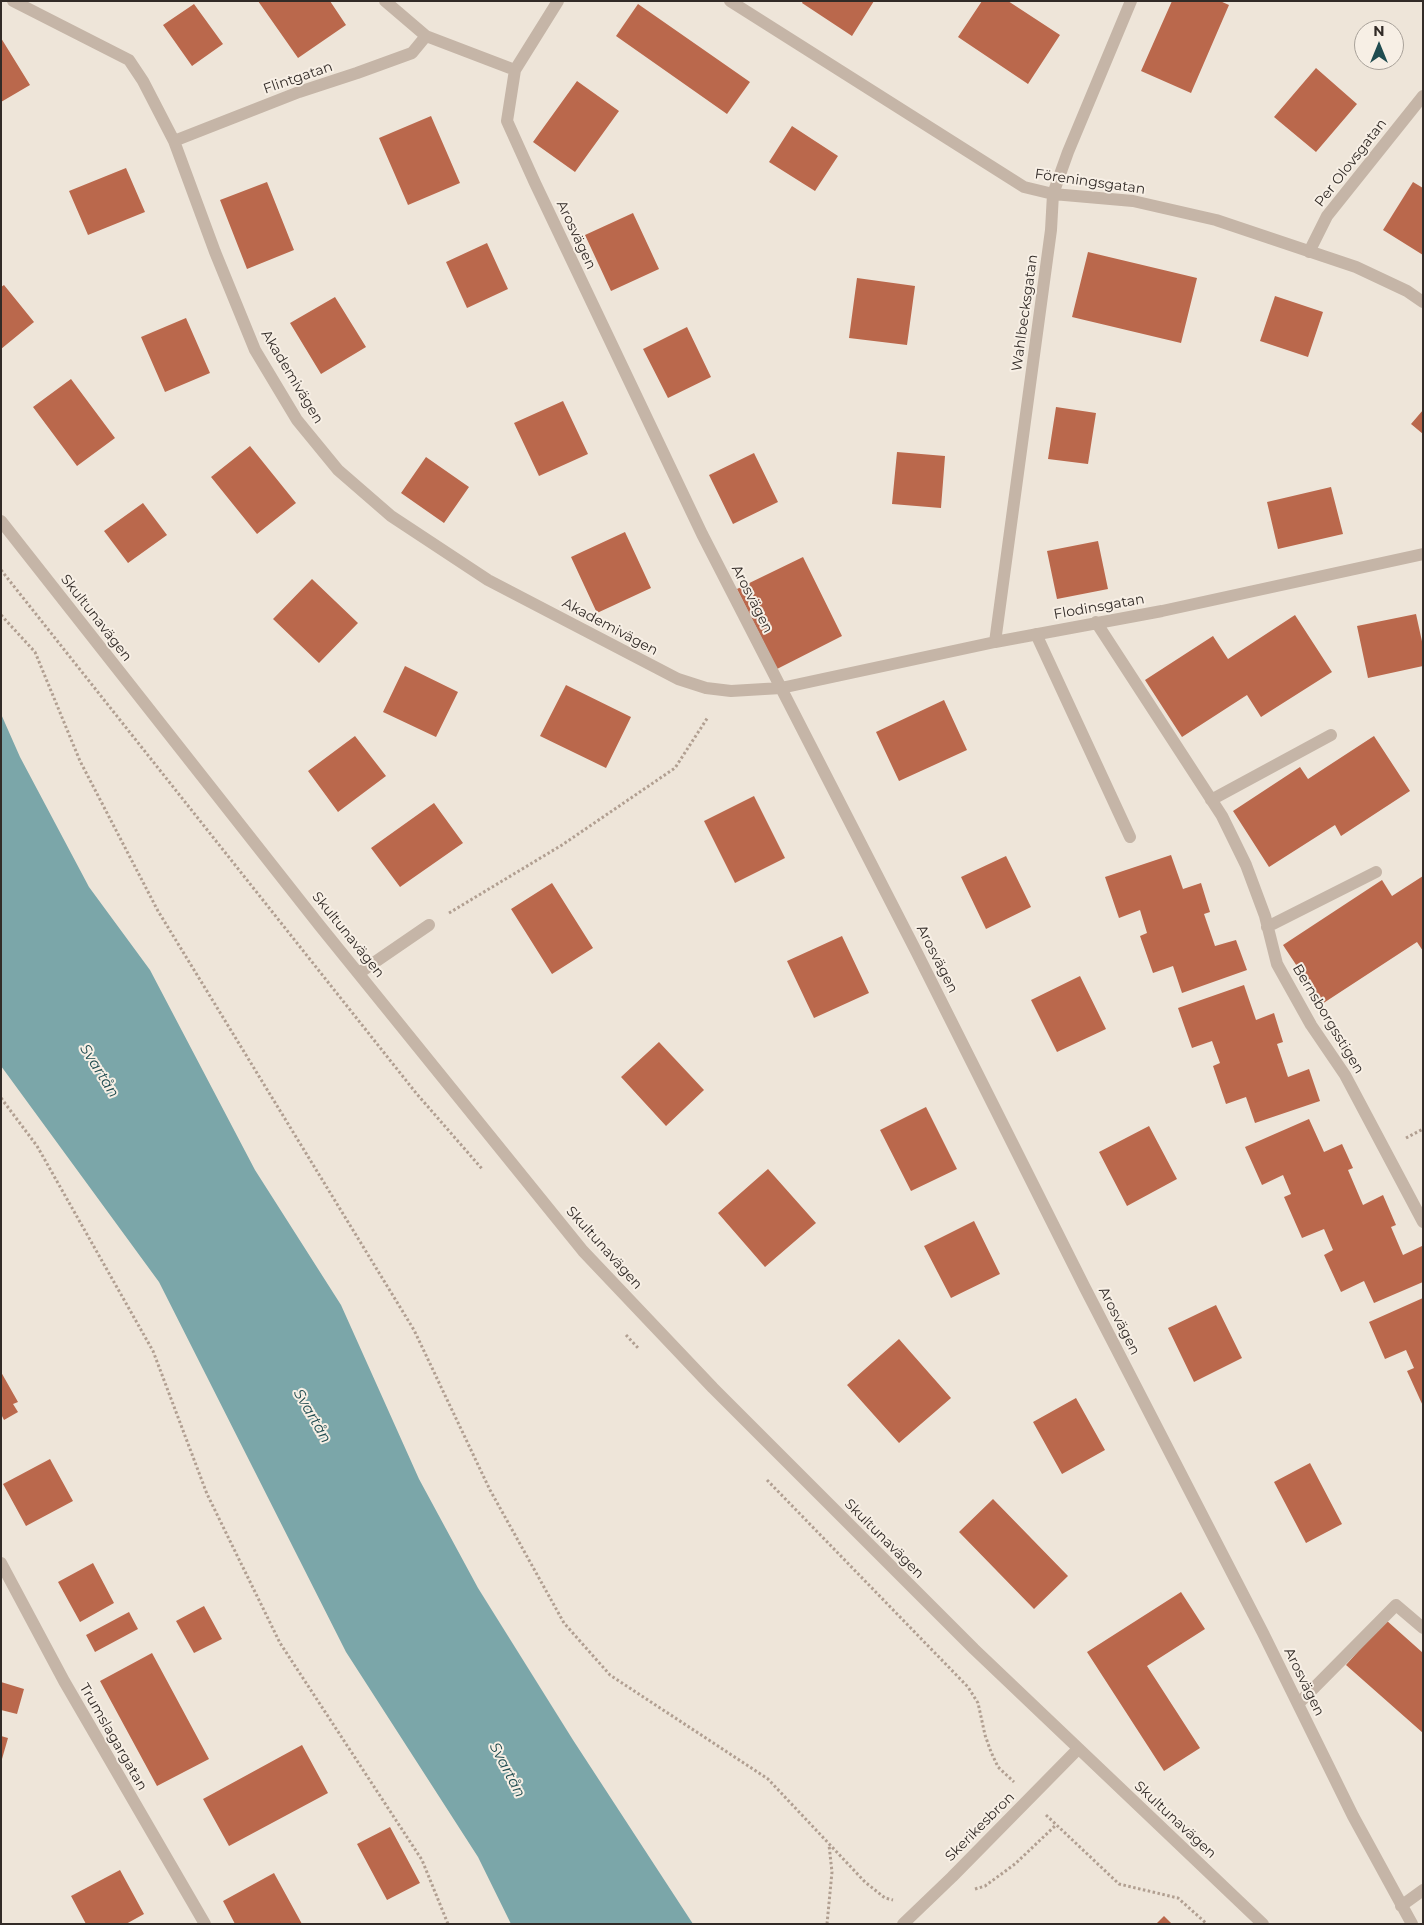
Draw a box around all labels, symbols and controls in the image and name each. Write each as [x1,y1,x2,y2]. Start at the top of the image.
north arrow [1354,20,1404,70]
text: N [1373,22,1385,40]
street label: Flintgatan [261,58,335,98]
street label: Per Olovsgatan [1311,116,1391,210]
street label: Föreningsgatan [1034,166,1146,198]
street label: Arosvägen [553,198,599,272]
street label: Wahlbecksgatan [1008,253,1042,373]
street label: Akademivägen [257,327,327,427]
street label: Arosvägen [728,562,776,636]
street label: Skultunavägen [57,571,135,665]
street label: Flodinsgatan [1052,591,1146,623]
street label: Akademivägen [559,595,661,659]
street label: Skultunavägen [308,889,388,981]
street label: Arosvägen [913,922,961,996]
street label: Bernsborgsstigen [1289,961,1367,1077]
water label: Svartån [76,1041,122,1101]
street label: Skultunavägen [562,1203,646,1293]
street label: Arosvägen [1095,1284,1143,1358]
water label: Svartån [289,1386,335,1446]
street label: Skultunavägen [841,1496,927,1582]
street label: Arosvägen [1280,1645,1328,1719]
street label: Trumslagargatan [76,1680,150,1794]
water label: Svartån [485,1739,529,1801]
street label: Skultunavägen [1131,1778,1219,1862]
street label: Skerikesbron [942,1789,1018,1865]

